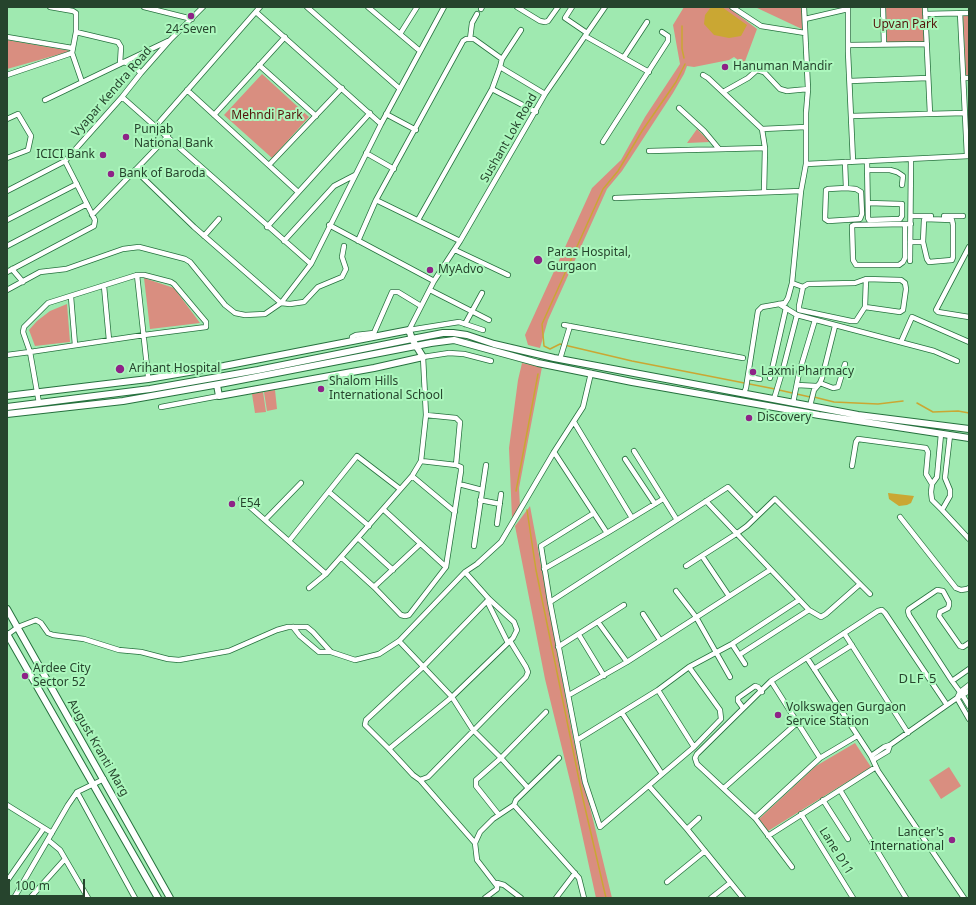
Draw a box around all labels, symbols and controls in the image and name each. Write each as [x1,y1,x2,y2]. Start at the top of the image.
marker: 24-Seven [186,11,196,21]
park label: Upvan Park [873,18,937,32]
place label: 24-Seven [166,23,216,37]
street label: Vyapar Kendra Road [69,44,155,140]
place label: Hanuman Mandir [733,60,832,74]
marker: Hanuman Mandir [720,62,730,72]
street label: Sushant Lok Road [478,91,540,185]
park label: Mehndi Park [231,109,303,123]
place label: Punjab National Bank [134,123,213,151]
marker: Punjab National Bank [121,132,131,142]
place label: ICICI Bank [36,148,95,162]
marker: ICICI Bank [98,150,108,160]
place label: Bank of Baroda [119,167,206,181]
marker: Bank of Baroda [106,169,116,179]
place label: Paras Hospital, Gurgaon [547,246,631,274]
marker: Paras Hospital, Gurgaon [532,254,544,266]
place label: MyAdvo [438,263,483,277]
marker: MyAdvo [425,265,435,275]
place label: Arihant Hospital [129,362,220,376]
marker: Arihant Hospital [114,363,126,375]
place label: Laxmi Pharmacy [761,365,854,379]
marker: Laxmi Pharmacy [748,367,758,377]
place label: Shalom Hills International School [329,375,443,403]
marker: Shalom Hills International School [316,384,326,394]
place label: Discovery [757,411,811,425]
marker: Discovery [744,413,754,423]
place label: E54 [240,497,260,511]
marker: E54 [227,499,237,509]
place label: Ardee City Sector 52 [33,662,91,690]
marker: Ardee City Sector 52 [20,671,30,681]
district label: DLF 5 [899,671,937,687]
street label: August Kranti Marg [64,697,132,799]
place label: Volkswagen Gurgaon Service Station [786,701,906,729]
marker: Volkswagen Gurgaon Service Station [773,710,783,720]
street label: Lane D11 [816,825,856,877]
place label: Lancer's International [870,826,944,854]
marker: Lancer's International [947,835,957,845]
scale bar [10,871,87,897]
text: 100 m [15,877,50,894]

